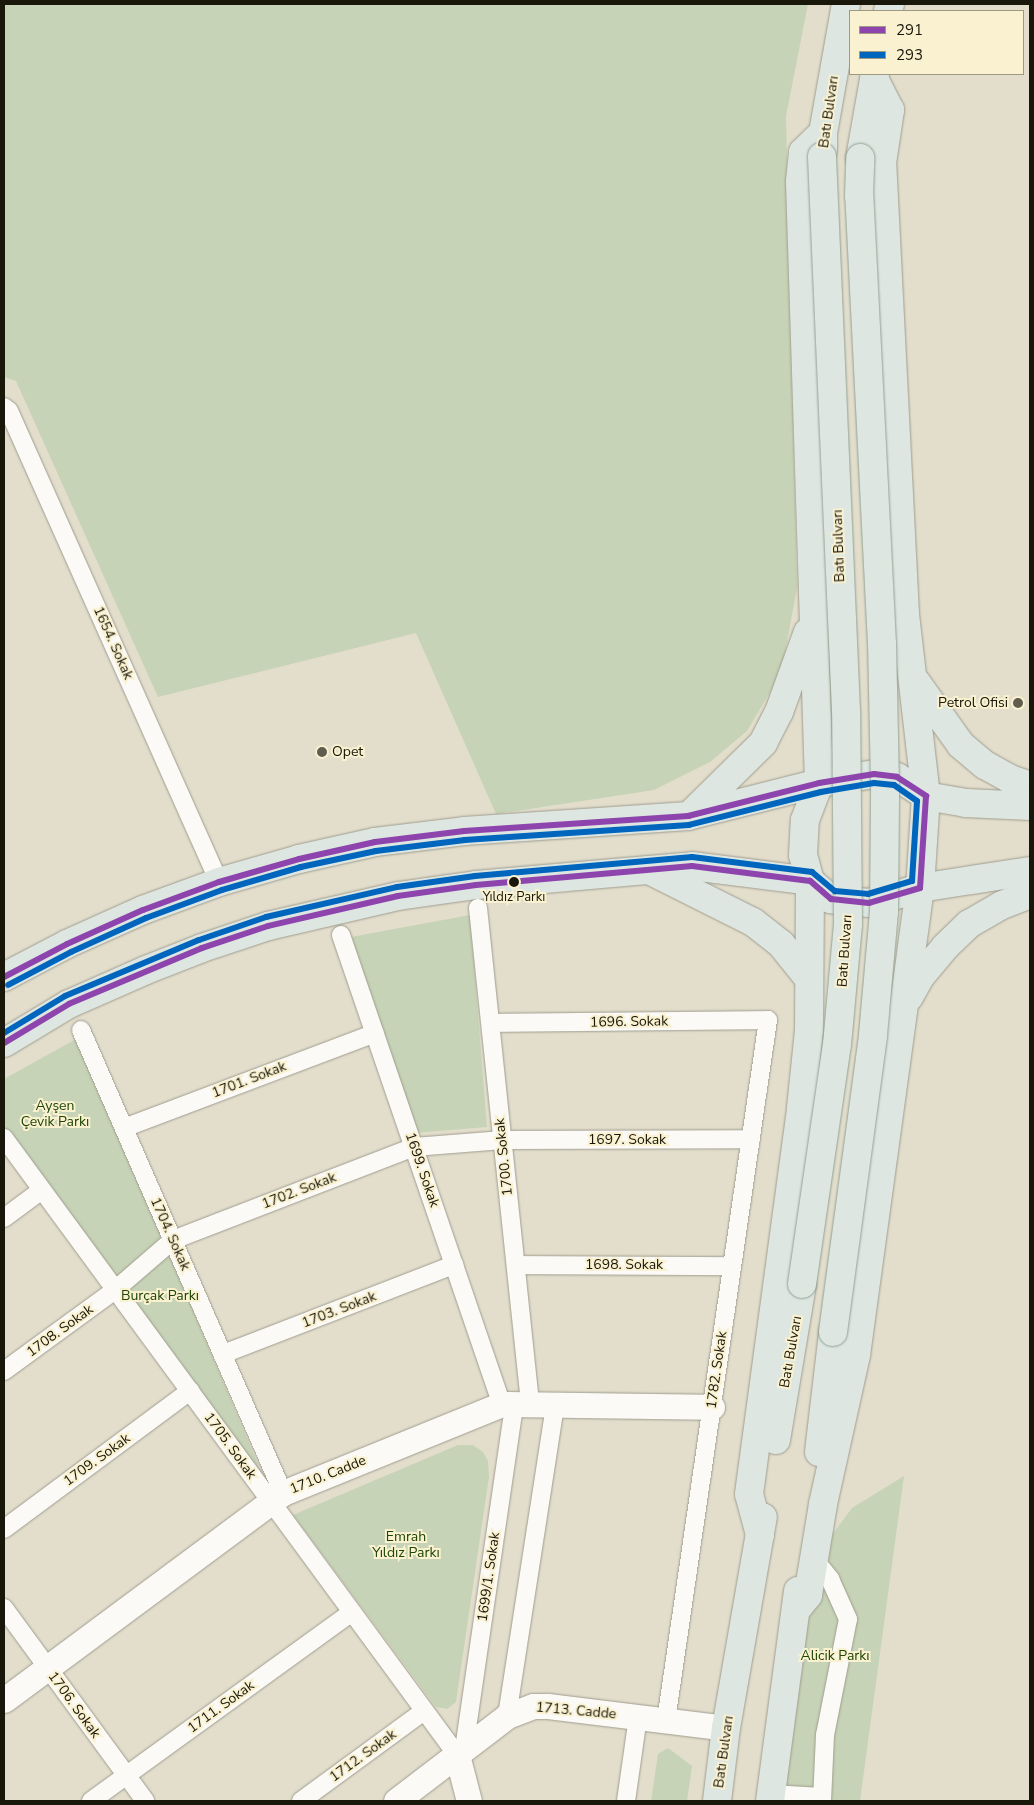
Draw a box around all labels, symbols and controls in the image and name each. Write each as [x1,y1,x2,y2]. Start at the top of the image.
legend [849,10,1024,75]
text: 291 [896,20,923,40]
text: 293 [896,45,923,65]
street label: Batı Bulvarı [816,75,842,149]
street label: Batı Bulvarı [829,509,849,583]
street label: 1654. Sokak [89,604,137,682]
place label: Petrol Ofisi [938,695,1008,711]
marker: Petrol Ofisi [1012,697,1024,709]
place label: Opet [332,744,363,760]
marker: Opet [316,746,328,758]
marker: Yıldız Parkı [509,877,519,887]
place label: Yıldız Parkı [483,889,545,905]
street label: Batı Bulvarı [834,914,856,988]
street label: 1696. Sokak [590,1013,668,1031]
street label: 1701. Sokak [210,1058,288,1102]
park label: Ayşen Çevik Parkı [21,1098,89,1130]
street label: 1700. Sokak [492,1117,516,1197]
street label: 1699. Sokak [401,1130,443,1210]
street label: 1697. Sokak [588,1132,666,1148]
street label: 1702. Sokak [260,1169,338,1213]
street label: 1704. Sokak [146,1195,194,1273]
street label: 1698. Sokak [585,1257,663,1273]
park label: Burçak Parkı [121,1288,199,1304]
street label: 1703. Sokak [300,1288,378,1332]
street label: 1708. Sokak [23,1301,97,1361]
street label: Batı Bulvarı [776,1315,806,1389]
street label: 1782. Sokak [703,1330,731,1410]
street label: 1705. Sokak [200,1409,260,1483]
street label: 1709. Sokak [60,1430,134,1490]
street label: 1710. Cadde [287,1452,369,1498]
park label: Emrah Yıldız Parkı [372,1529,440,1561]
street label: 1699/1. Sokak [474,1531,504,1623]
park label: Alicik Parkı [800,1648,870,1664]
street label: 1706. Sokak [44,1668,104,1742]
street label: 1711. Sokak [184,1677,258,1737]
street label: 1713. Cadde [535,1699,617,1723]
street label: Batı Bulvarı [711,1715,737,1789]
street label: 1712. Sokak [326,1726,400,1786]

